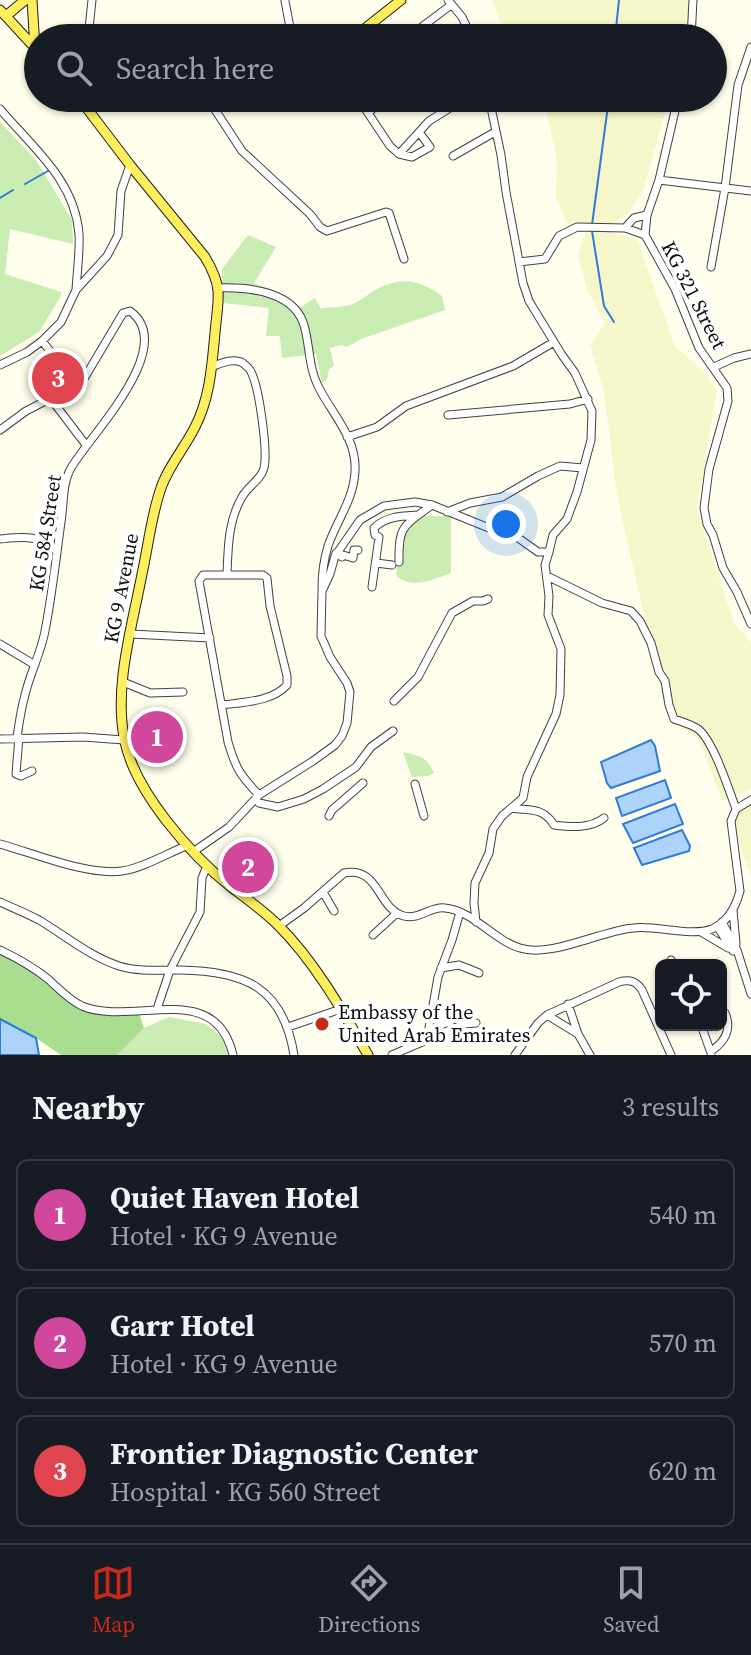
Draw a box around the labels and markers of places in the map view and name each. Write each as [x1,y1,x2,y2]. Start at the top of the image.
pin: 3 [32,348,84,408]
pin: 1 [131,707,183,767]
pin: 2 [222,837,274,897]
place label: Embassy of the United Arab Emirates [338,998,530,1049]
marker: Embassy of the United Arab Emirates [313,1015,331,1033]

